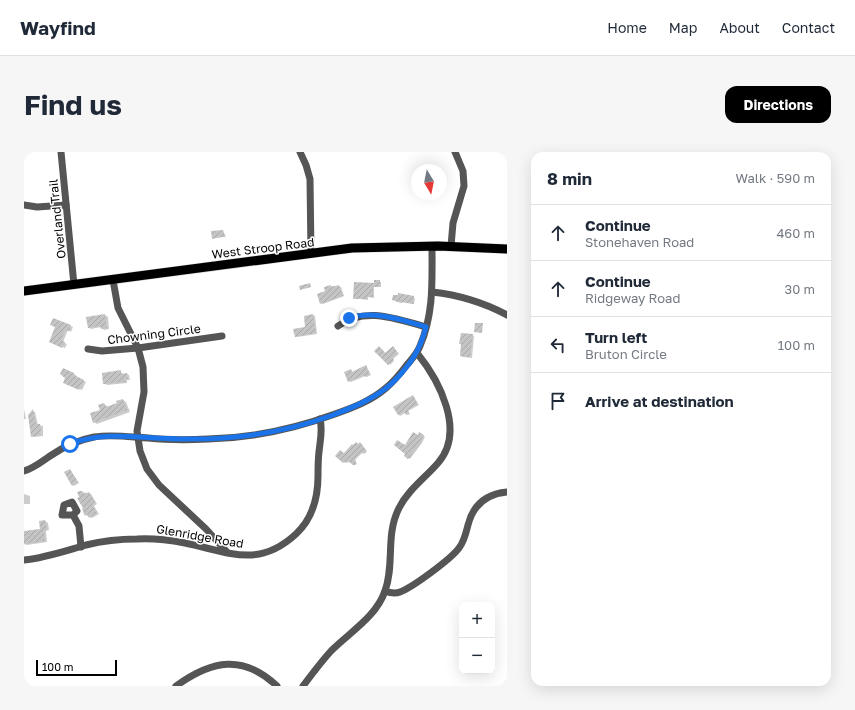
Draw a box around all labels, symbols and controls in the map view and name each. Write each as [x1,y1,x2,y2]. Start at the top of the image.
text: Wayfind [20,16,96,39]
text: Home [607,19,647,36]
text: Map [669,19,697,36]
text: About [719,19,760,36]
text: Contact [782,19,835,36]
button: Directions [725,86,831,123]
text: Find us [24,88,122,121]
north arrow [411,164,447,200]
text: 8 min [547,168,592,189]
text: Walk · 590 m [736,170,815,186]
street label: Overland Trail [45,178,69,260]
text: Continue [585,216,651,234]
icon: ahead [547,222,569,244]
text: 460 m [776,225,815,241]
street label: West Stroop Road [211,234,315,262]
text: Stonehaven Road [585,234,694,250]
text: Continue [585,272,651,290]
icon: ahead [547,278,569,300]
text: 30 m [785,281,815,297]
text: Ridgeway Road [585,290,680,306]
route end [340,309,358,327]
street label: Chowning Circle [107,321,202,347]
text: Turn left [585,328,647,346]
icon: left [547,334,569,356]
text: 100 m [778,337,815,353]
text: Bruton Circle [585,346,667,362]
icon: arrive [547,390,569,412]
text: Arrive at destination [585,392,734,410]
route start [61,435,79,453]
street label: Glenridge Road [155,521,245,551]
map controls [459,602,495,674]
button: + [459,602,495,638]
button: − [459,638,495,674]
scale bar [36,658,117,677]
text: 100 m [42,660,73,673]

